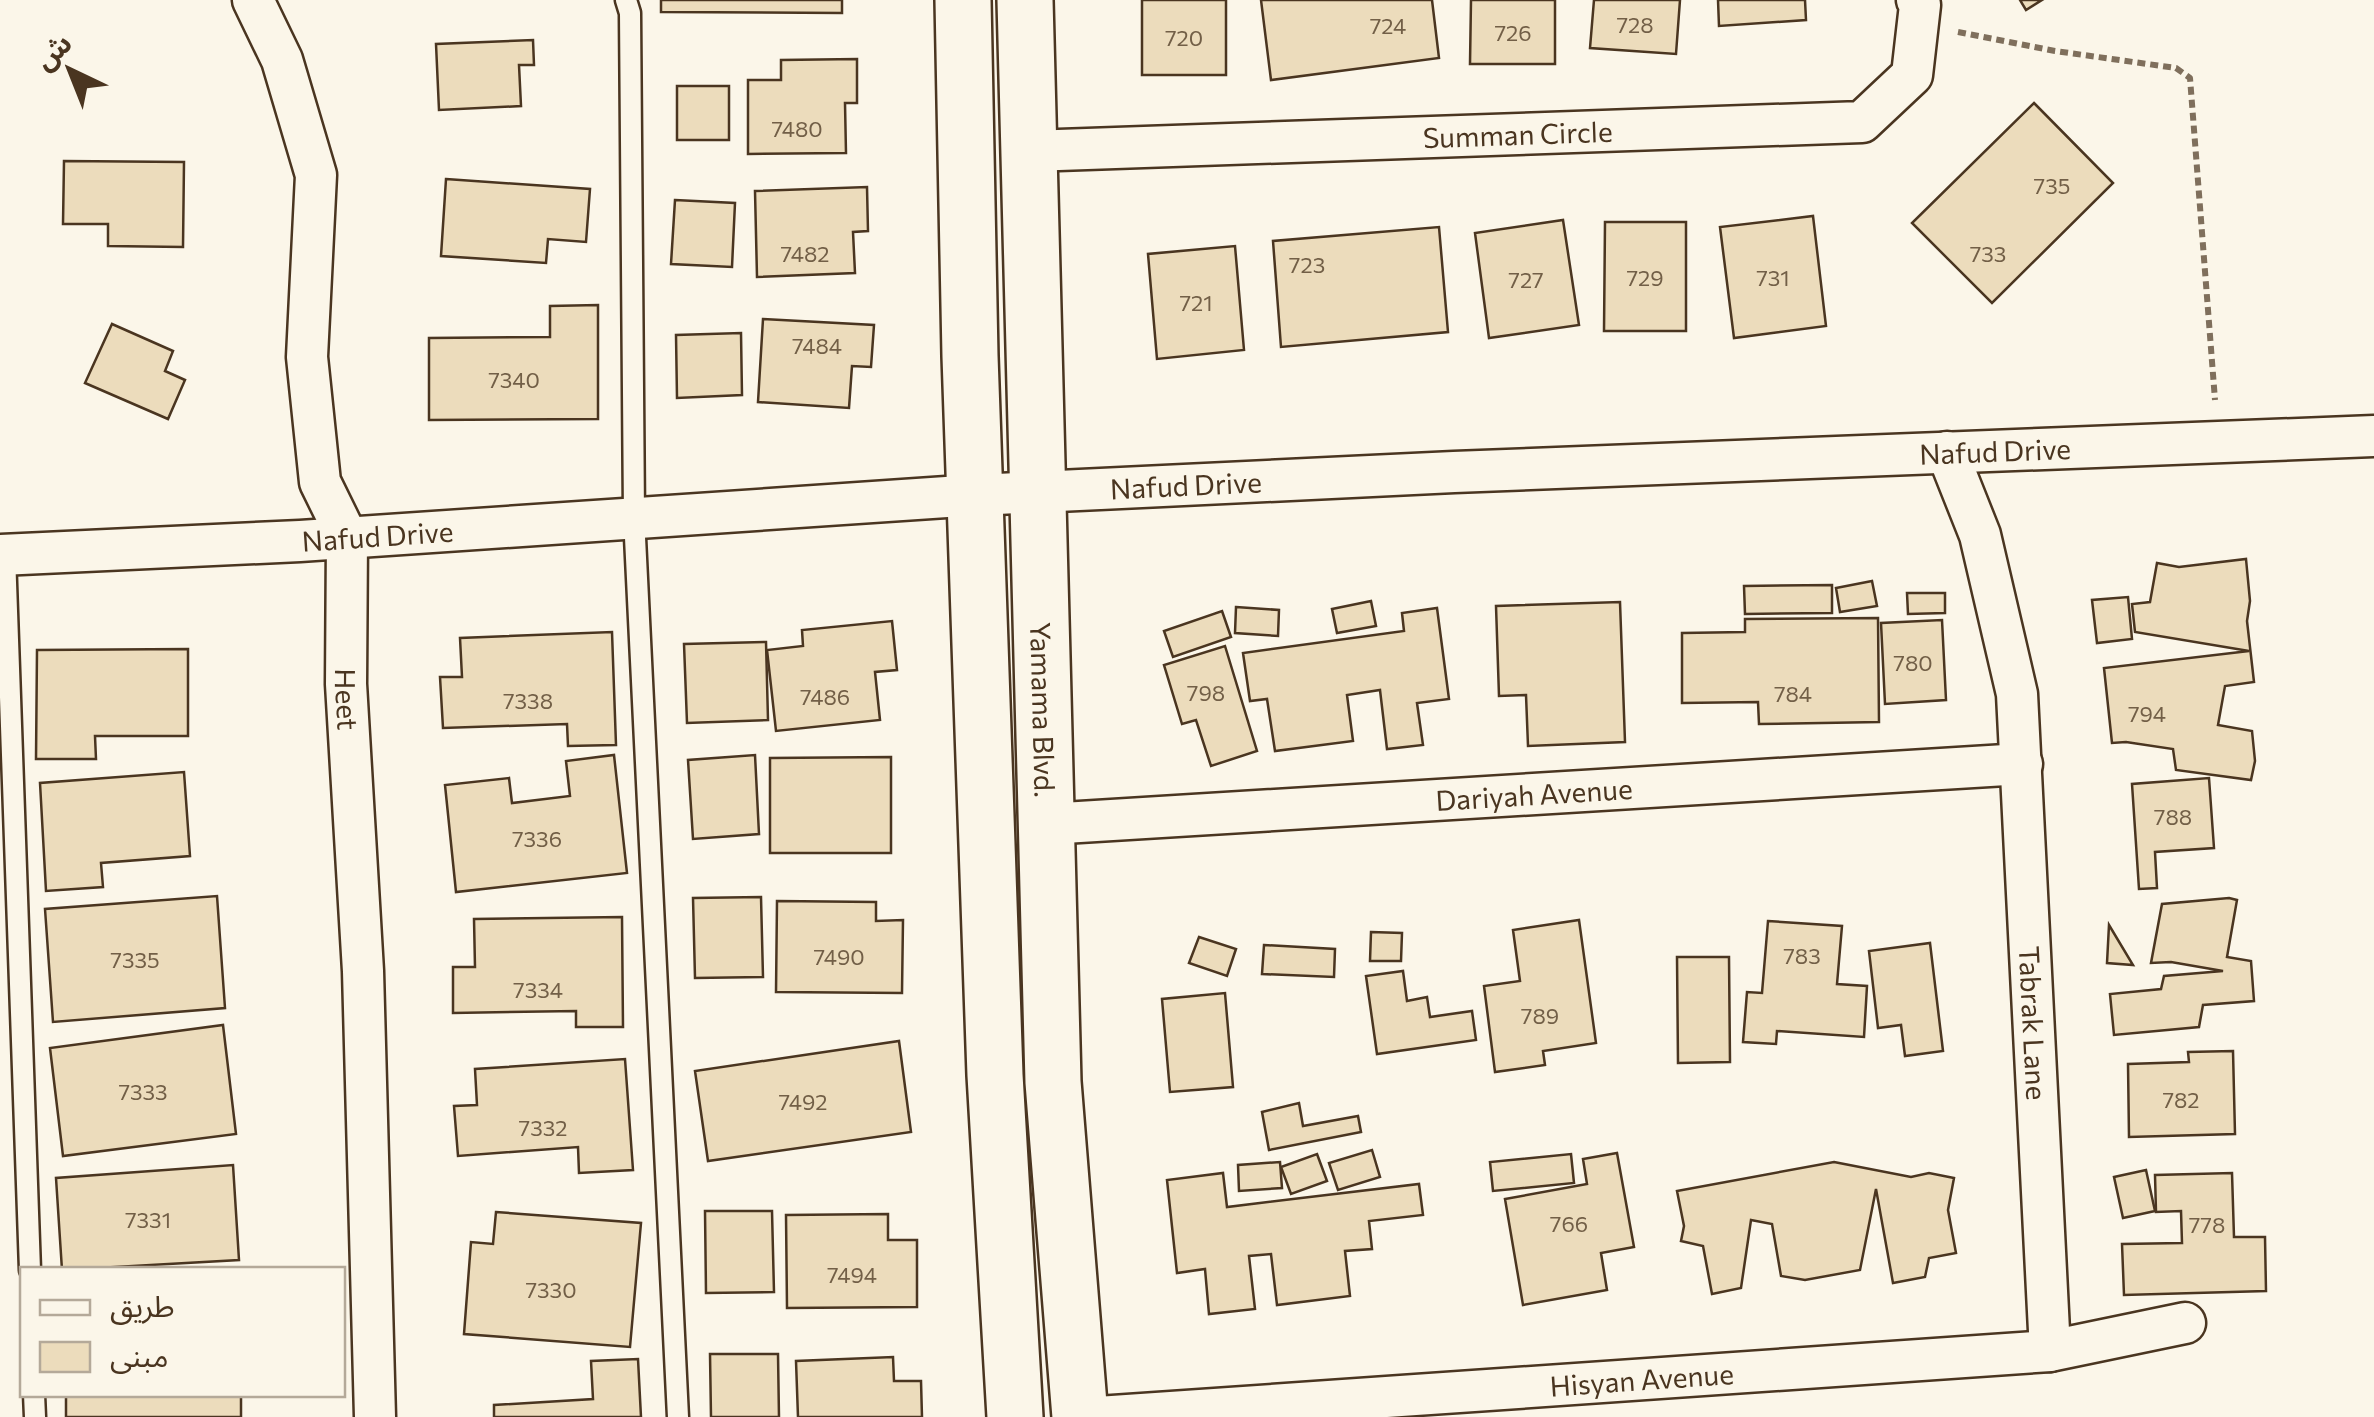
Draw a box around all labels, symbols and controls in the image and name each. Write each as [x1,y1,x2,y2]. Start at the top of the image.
house number: 728 [1616,11,1654,38]
house number: 724 [1370,12,1406,39]
house number: 726 [1494,19,1532,46]
north arrow [20,20,120,120]
house number: 720 [1165,24,1203,51]
text: ش [27,25,78,77]
street label: Summan Circle [1422,114,1613,154]
house number: 7480 [771,115,823,142]
house number: 735 [2034,172,2070,199]
house number: 7482 [781,240,830,267]
house number: 733 [1970,240,2006,267]
house number: 723 [1289,251,1325,278]
house number: 729 [1626,264,1664,291]
house number: 731 [1756,264,1790,291]
house number: 727 [1508,266,1544,293]
house number: 721 [1179,289,1213,316]
house number: 7484 [792,332,842,359]
house number: 7340 [488,366,540,393]
street label: Nafud Drive [1919,431,2072,471]
street label: Nafud Drive [1109,464,1262,506]
street label: Nafud Drive [301,514,454,558]
street label: Yamama Blvd. [1024,622,1063,798]
house number: 780 [1893,649,1933,676]
street label: Heet [329,668,366,731]
house number: 798 [1187,679,1225,706]
house number: 784 [1774,680,1812,707]
house number: 7486 [800,683,850,710]
house number: 7338 [503,687,553,714]
house number: 794 [2128,700,2166,727]
street label: Dariyah Avenue [1435,771,1634,817]
house number: 788 [2154,803,2192,830]
house number: 7336 [512,825,562,852]
house number: 783 [1783,942,1821,969]
house number: 7490 [813,943,865,970]
street label: Tabrak Lane [2013,945,2054,1101]
house number: 7335 [110,946,160,973]
house number: 7334 [513,976,563,1003]
house number: 789 [1521,1002,1559,1029]
house number: 7333 [118,1078,168,1105]
house number: 782 [2162,1086,2200,1113]
house number: 7492 [779,1088,828,1115]
house number: 7332 [519,1114,567,1141]
house number: 7331 [125,1206,171,1233]
house number: 766 [1550,1210,1588,1237]
house number: 778 [2189,1211,2225,1238]
house number: 7494 [827,1261,877,1288]
legend [20,1267,345,1397]
house number: 7330 [525,1276,577,1303]
text: طريق [110,1286,175,1325]
text: مبنى [110,1336,168,1374]
street label: Hisyan Avenue [1549,1356,1735,1403]

